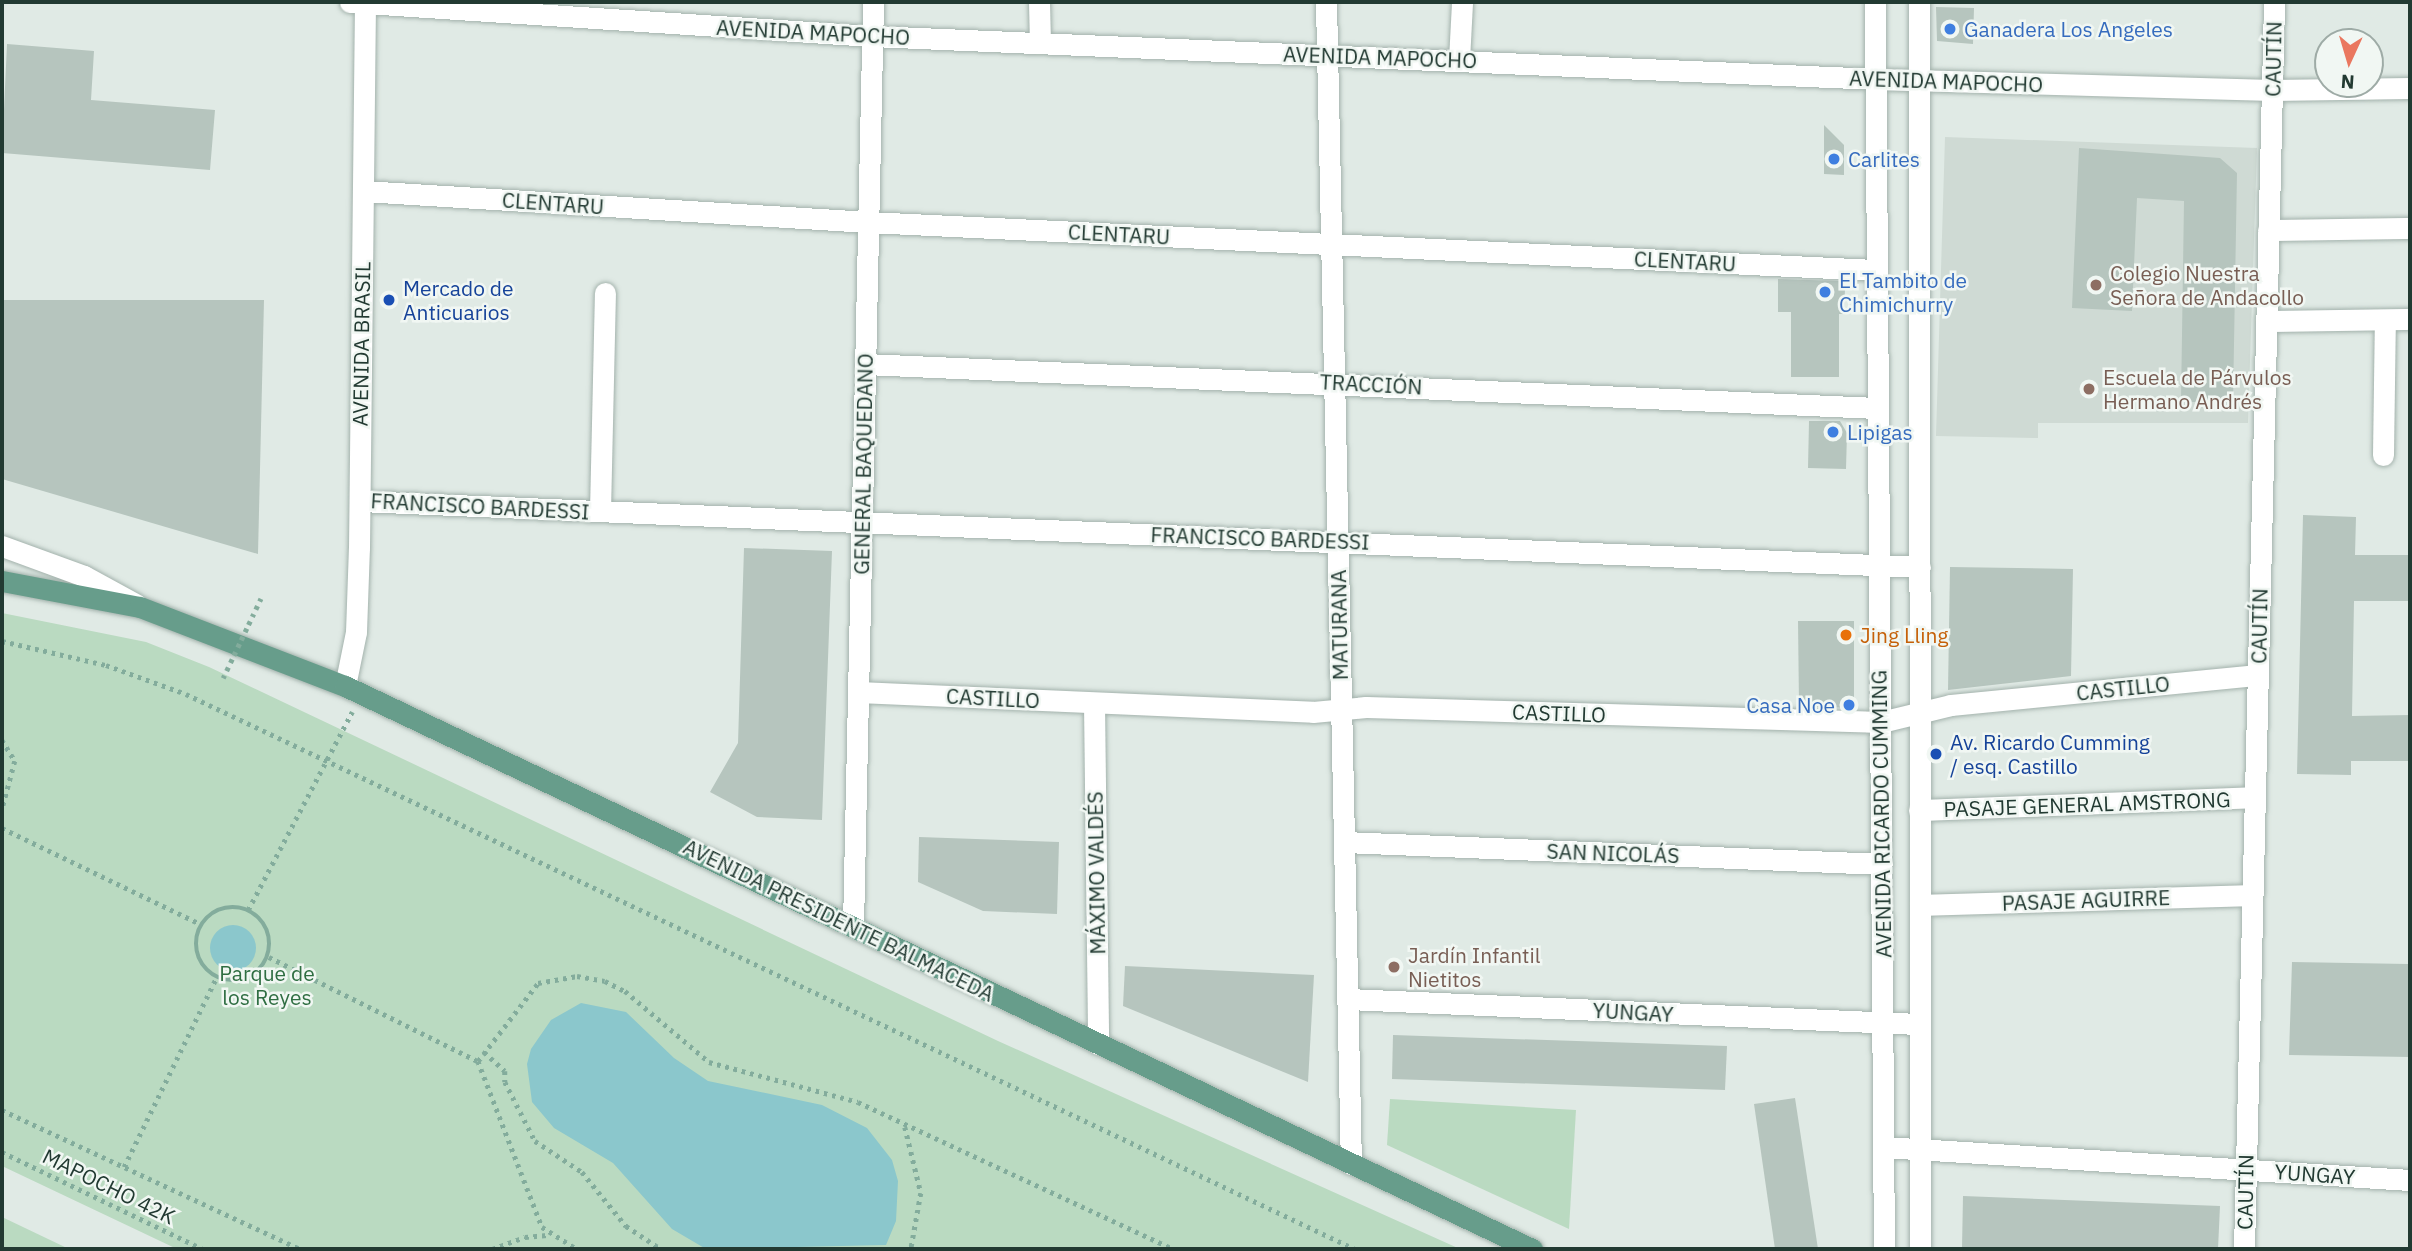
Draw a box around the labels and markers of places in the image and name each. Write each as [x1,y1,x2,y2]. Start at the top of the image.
place label: Ganadera Los Angeles [1964,16,2173,42]
marker: Ganadera Los Angeles [1942,21,1958,37]
place label: Carlites [1848,146,1920,172]
marker: Carlites [1826,151,1842,167]
place label: Colegio Nuestra Señora de Andacollo [2110,260,2304,310]
place label: El Tambito de Chimichurry [1839,267,1967,317]
place label: Mercado de Anticuarios [403,275,514,325]
marker: Colegio Nuestra Señora de Andacollo [2088,277,2104,293]
marker: El Tambito de Chimichurry [1817,284,1833,300]
marker: Mercado de Anticuarios [381,292,397,308]
place label: Escuela de Párvulos Hermano Andrés [2103,364,2292,414]
marker: Escuela de Párvulos Hermano Andrés [2081,381,2097,397]
place label: Lipigas [1847,419,1913,445]
marker: Lipigas [1825,424,1841,440]
place label: Jing Lling [1860,622,1948,648]
marker: Jing Lling [1838,627,1854,643]
place label: Casa Noe [1746,692,1835,718]
marker: Casa Noe [1841,697,1857,713]
place label: Av. Ricardo Cumming / esq. Castillo [1950,729,2150,779]
marker: Av. Ricardo Cumming / esq. Castillo [1928,746,1944,762]
place label: Jardín Infantil Nietitos [1408,942,1540,992]
marker: Jardín Infantil Nietitos [1386,959,1402,975]

